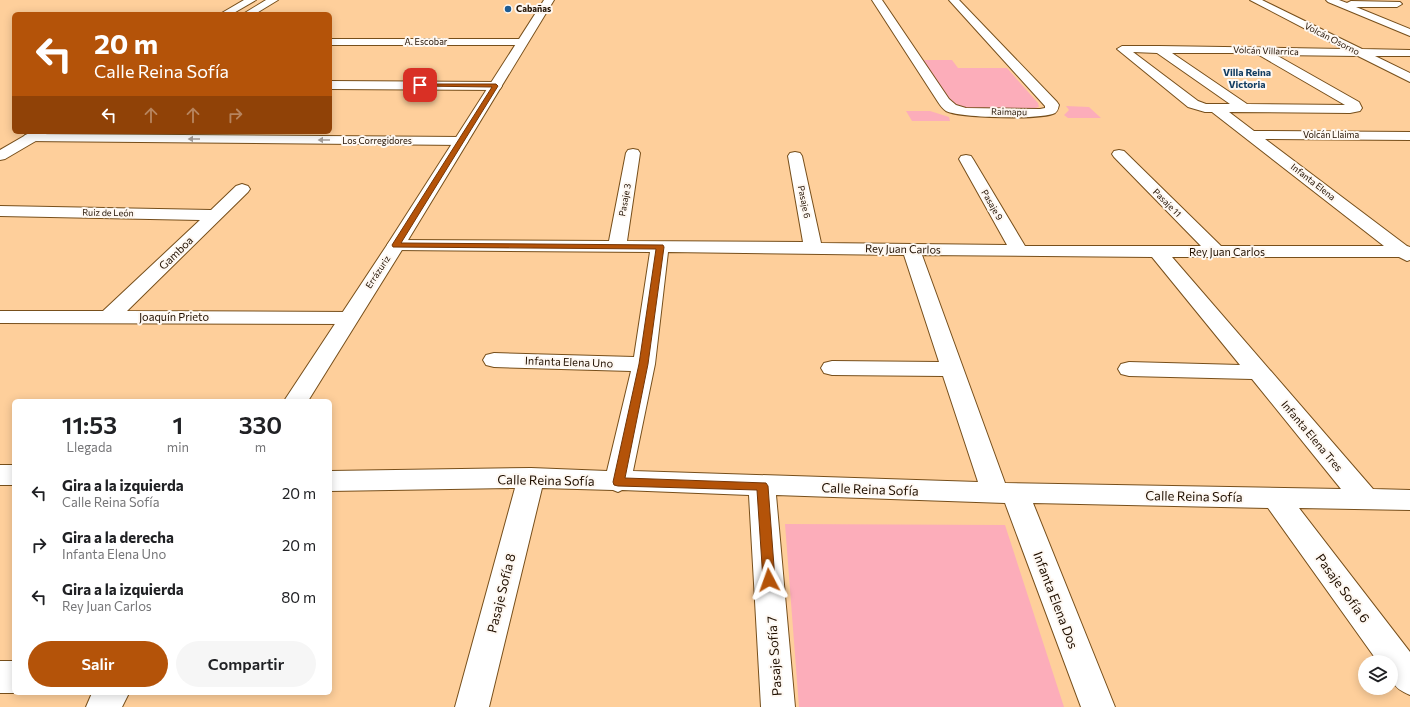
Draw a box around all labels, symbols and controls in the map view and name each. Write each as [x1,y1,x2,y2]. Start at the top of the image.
place label: Cabañas [516,3,551,14]
marker: Cabañas [503,4,513,14]
street label: Volcán Osorno [1303,20,1362,57]
text: 20 m [94,26,158,60]
icon: left [28,28,80,80]
street label: A. Escobar [405,36,448,47]
street label: Volcán Villarrica [1233,44,1299,57]
text: Calle Reina Sofía [94,60,229,82]
district label: Villa Reina Victoria [1223,66,1271,90]
pin [403,68,437,102]
icon: arrive [409,74,431,96]
icon: left [98,104,120,126]
icon: ahead [140,104,162,126]
icon: ahead [182,104,204,126]
icon: right [224,104,246,126]
street label: Raimapu [991,106,1027,117]
street label: Volcán Llaima [1303,129,1359,140]
street label: Los Corregidores [342,135,412,146]
one-way arrow [187,136,200,142]
one-way arrow [317,137,330,143]
street label: Infanta Elena [1289,161,1338,203]
street label: Pasaje 3 [616,183,633,217]
street label: Pasaje 6 [796,184,813,219]
street label: Pasaje 11 [1151,186,1184,219]
street label: Pasaje 9 [979,188,1006,222]
street label: Ruiz de León [82,207,134,218]
street label: Gamboa [156,233,195,272]
street label: Rey Juan Carlos [865,241,941,257]
street label: Rey Juan Carlos [1189,245,1265,259]
street label: Errázuriz [363,253,393,290]
street label: Joaquín Prieto [139,310,210,324]
street label: Infanta Elena Uno [525,353,614,370]
street label: Infanta Elena Tres [1279,398,1346,474]
text: 11:53 [62,410,117,439]
text: 1 [173,410,183,439]
text: 330 [239,410,282,439]
text: Llegada [67,439,112,455]
text: min [167,439,189,455]
text: m [255,439,266,455]
street label: Calle Reina Sofía [497,471,595,489]
text: Gira a la izquierda [62,476,184,494]
street label: Calle Reina Sofía [821,479,919,499]
icon: left [28,482,50,504]
text: 20 m [282,484,316,502]
street label: Calle Reina Sofía [1145,487,1243,505]
text: Calle Reina Sofía [62,494,159,510]
text: Gira a la derecha [62,528,174,546]
icon: right [28,534,50,556]
text: 20 m [282,536,316,554]
text: Infanta Elena Uno [62,546,166,562]
street label: Infanta Elena Dos [1030,549,1082,651]
street label: Pasaje Sofía 6 [1313,550,1373,626]
street label: Pasaje Sofía 8 [483,552,519,634]
position arrow [748,559,790,601]
text: Gira a la izquierda [62,580,184,598]
icon: left [28,586,50,608]
text: 80 m [281,588,316,606]
text: Rey Juan Carlos [62,598,152,614]
street label: Pasaje Sofía 7 [763,615,785,697]
button: Salir [28,641,168,687]
button: Compartir [176,641,316,687]
map controls [1358,655,1398,695]
button: layers [1358,655,1398,695]

